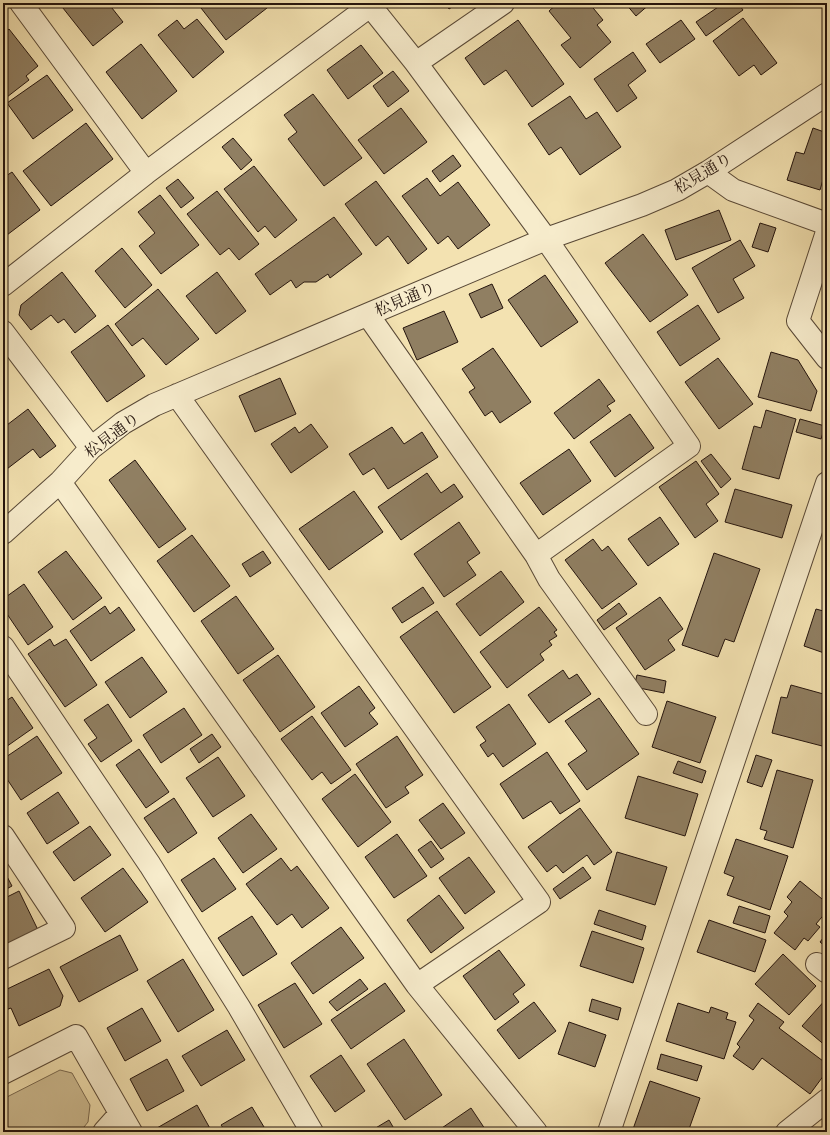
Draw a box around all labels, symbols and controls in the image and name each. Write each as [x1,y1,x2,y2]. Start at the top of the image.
street label: 松見通り [670,148,736,198]
street label: 松見通り [371,277,439,321]
street label: 松見通り [80,407,144,463]

